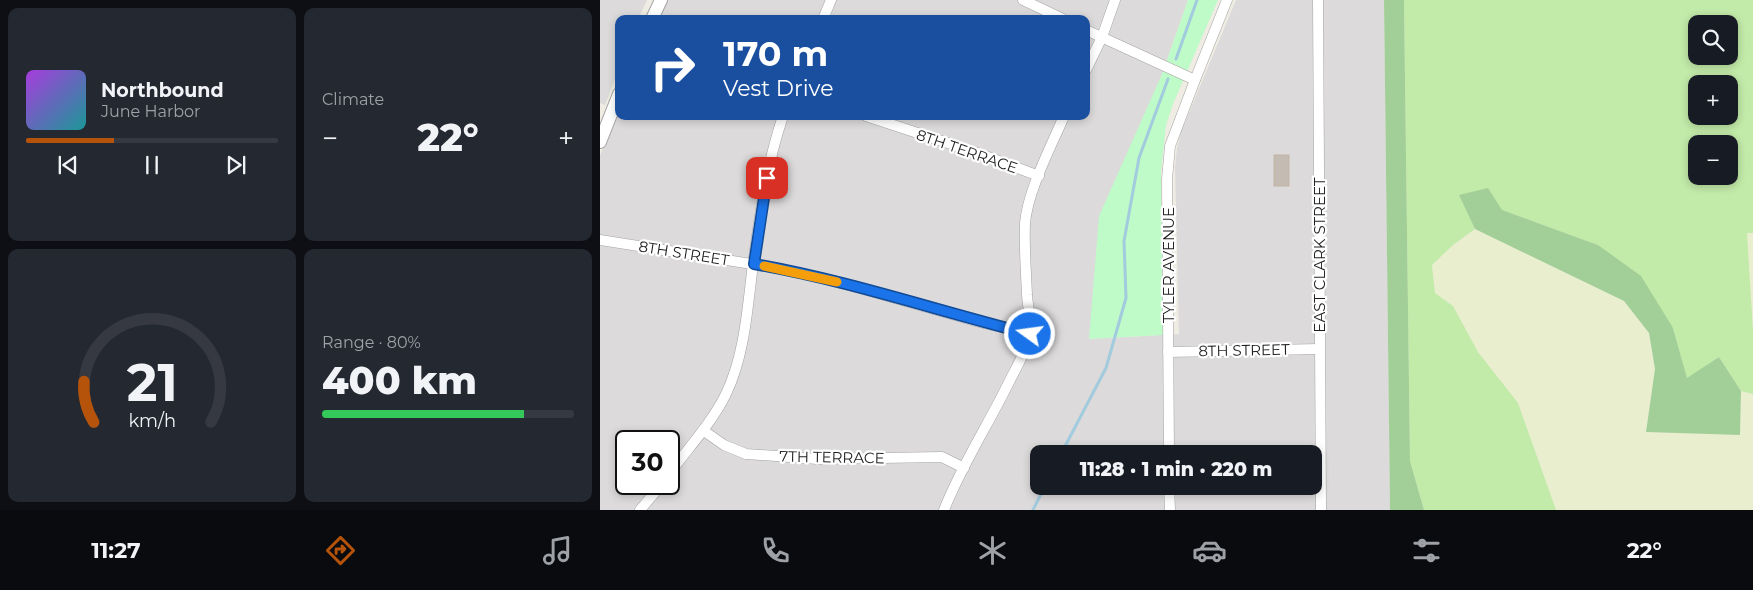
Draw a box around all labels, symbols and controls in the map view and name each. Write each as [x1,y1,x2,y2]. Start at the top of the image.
map controls [1688,15,1738,185]
button: search [1688,15,1738,65]
text: 170 m [723,32,828,75]
icon: right [640,35,705,100]
text: Vest Drive [723,75,834,102]
button: + [1688,75,1738,125]
text: Northbound [101,79,224,102]
text: Climate [322,90,384,109]
text: June Harbor [101,102,200,121]
text: 22° [417,114,479,161]
text: − [322,121,338,155]
text: + [558,121,574,155]
street label: 8TH TERRACE [914,125,1020,177]
button: − [1688,135,1738,185]
icon: previous [54,151,82,179]
icon: pause [138,151,166,179]
icon: next [222,151,250,179]
pin [746,157,788,199]
icon: arrive [753,164,781,192]
street label: EAST CLARK STREET [1310,177,1329,333]
street label: TYLER AVENUE [1159,207,1178,323]
street label: 8TH STREET [637,236,731,270]
position arrow [1003,307,1055,359]
text: Range · 80% [322,333,421,352]
street label: 8TH STREET [1198,340,1290,360]
text: 21 [126,351,178,414]
text: 400 km [322,357,477,404]
text: km/h [128,410,176,431]
speed limit sign: 30 [615,430,680,495]
street label: 7TH TERRACE [779,447,885,467]
text: 11:28 · 1 min · 220 m [1080,458,1272,481]
icon: directions [323,533,358,568]
icon: music [540,533,575,568]
icon: phone [758,533,793,568]
icon: climate [975,533,1010,568]
icon: car [1192,533,1227,568]
icon: filters [1409,533,1444,568]
text: 11:27 [91,537,141,564]
text: 22° [1627,537,1662,564]

